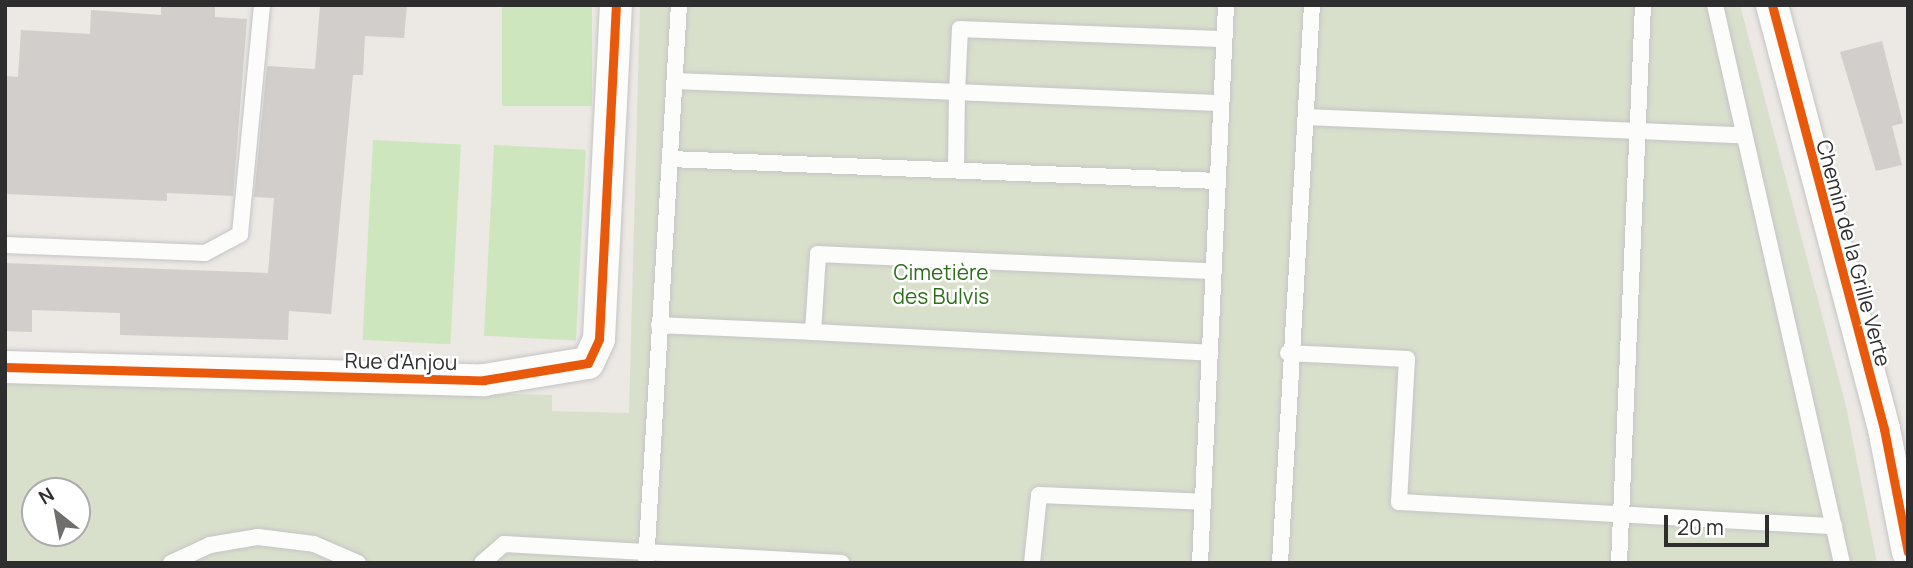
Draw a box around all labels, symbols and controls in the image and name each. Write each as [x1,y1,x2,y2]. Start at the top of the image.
street label: Chemin de la Grille Verte [1812,137,1896,369]
park label: Cimetière des Bulvis [893,259,989,309]
street label: Rue d'Anjou [345,347,457,375]
north arrow [21,477,91,547]
text: N [34,481,59,510]
scale bar [1668,502,1773,546]
text: 20 m [1677,513,1724,541]

